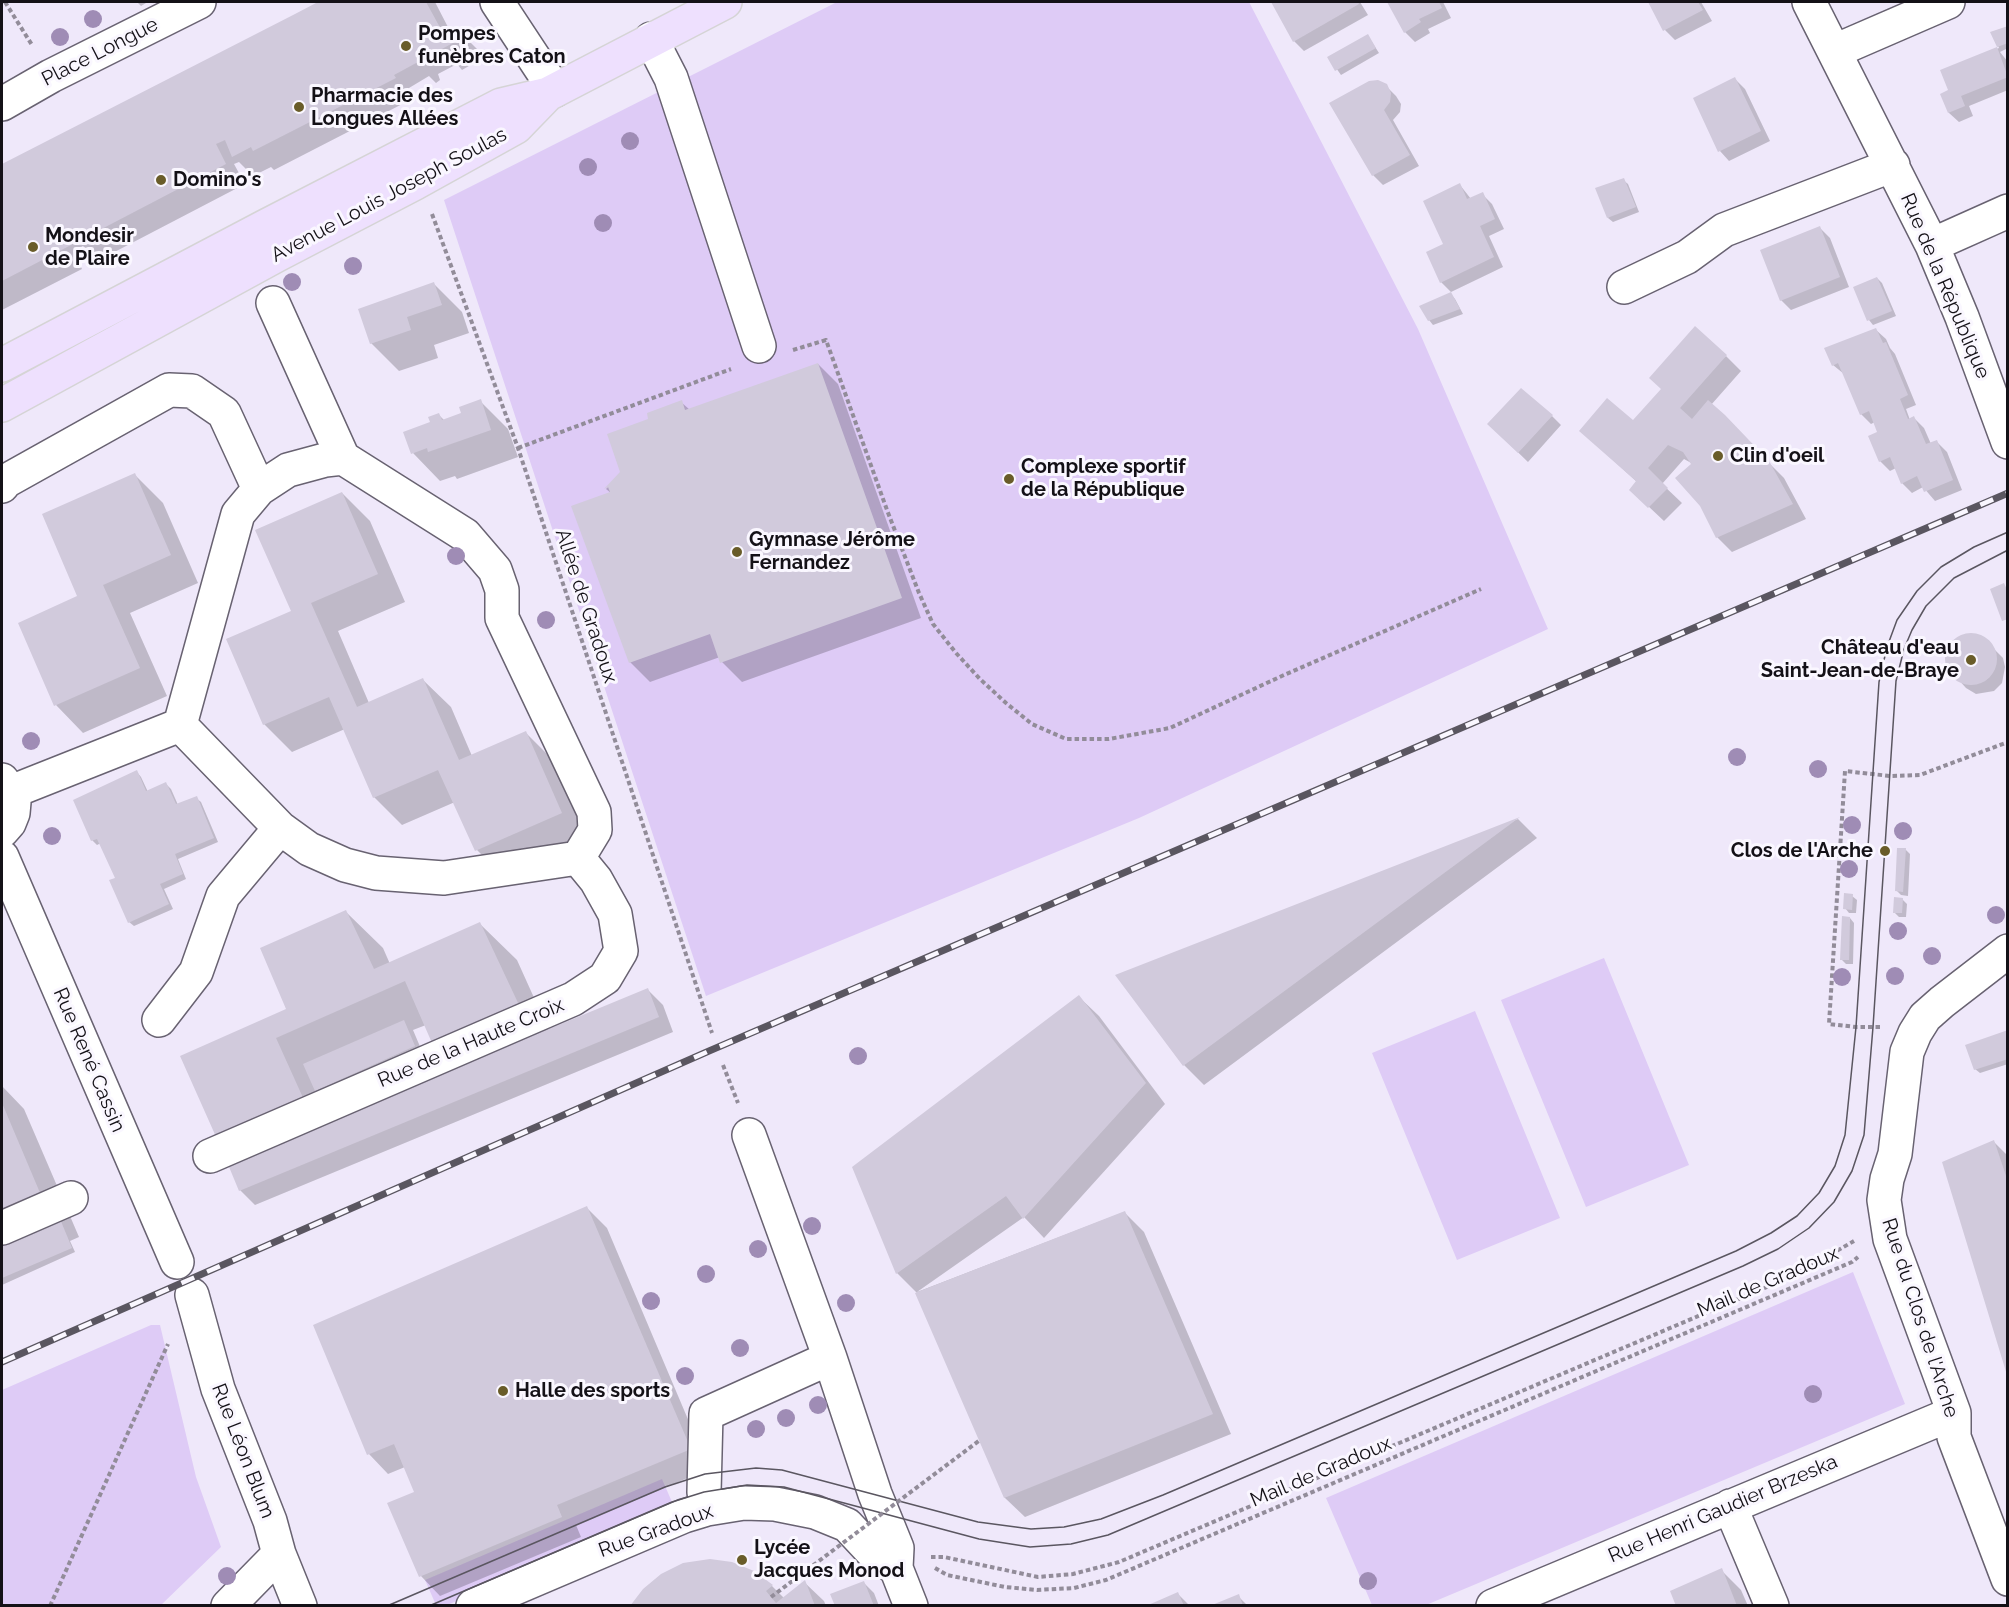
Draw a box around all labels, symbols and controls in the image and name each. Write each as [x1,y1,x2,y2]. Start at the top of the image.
street label: Place Longue [38,12,162,92]
place label: Pompes funèbres Caton [418,22,566,69]
marker: Pompes funèbres Caton [399,39,413,53]
place label: Pharmacie des Longues Allées [311,84,458,131]
marker: Pharmacie des Longues Allées [292,100,306,114]
street label: Avenue Louis Joseph Soulas [267,123,511,267]
place label: Domino's [173,168,261,192]
marker: Domino's [154,173,168,187]
street label: Rue de la République [1895,190,1995,382]
place label: Mondesir de Plaire [45,224,134,271]
marker: Mondesir de Plaire [26,240,40,254]
place label: Clin d'oeil [1730,444,1824,468]
marker: Clin d'oeil [1711,449,1725,463]
place label: Complexe sportif de la République [1021,455,1186,502]
marker: Complexe sportif de la République [1002,472,1016,486]
street label: Allée de Gradoux [550,526,622,686]
place label: Gymnase Jérôme Fernandez [749,528,915,575]
marker: Gymnase Jérôme Fernandez [730,545,744,559]
place label: Château d'eau Saint-Jean-de-Braye [1761,636,1959,683]
marker: Château d'eau Saint-Jean-de-Braye [1964,653,1978,667]
place label: Clos de l'Arche [1731,839,1873,863]
marker: Clos de l'Arche [1878,844,1892,858]
street label: Rue René Cassin [48,984,130,1136]
street label: Rue de la Haute Croix [374,993,568,1093]
street label: Rue du Clos de l'Arche [1876,1215,1964,1421]
street label: Mail de Gradoux [1694,1241,1842,1323]
place label: Halle des sports [515,1379,670,1403]
street label: Rue Léon Blum [206,1380,280,1522]
marker: Halle des sports [496,1384,510,1398]
street label: Mail de Gradoux [1247,1431,1395,1513]
street label: Rue Henri Gaudier Brzeska [1605,1450,1841,1568]
street label: Rue Gradoux [595,1499,717,1563]
place label: Lycée Jacques Monod [754,1536,904,1583]
marker: Lycée Jacques Monod [735,1553,749,1567]

